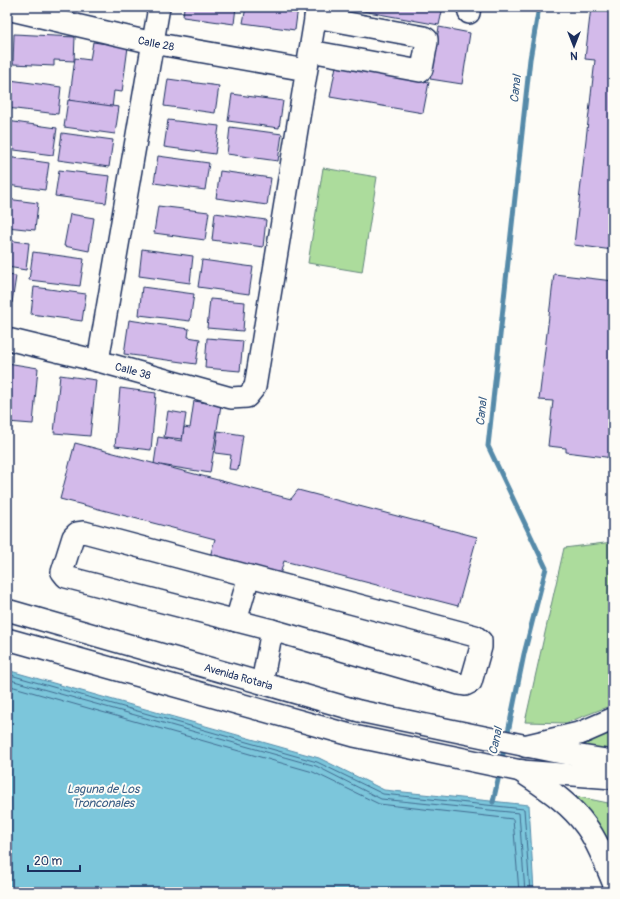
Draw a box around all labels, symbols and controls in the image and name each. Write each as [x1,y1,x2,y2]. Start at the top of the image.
north arrow [554,26,594,66]
street label: Calle 28 [137,33,176,53]
text: N [570,49,578,62]
water label: Canal [507,73,525,104]
street label: Calle 38 [114,360,153,382]
water label: Canal [473,396,491,427]
street label: Avenida Rotaria [203,660,274,692]
water label: Canal [486,725,506,756]
water label: Laguna de Los Tronconales [67,782,141,811]
scale bar [28,847,80,873]
text: 20 m [34,854,63,869]

